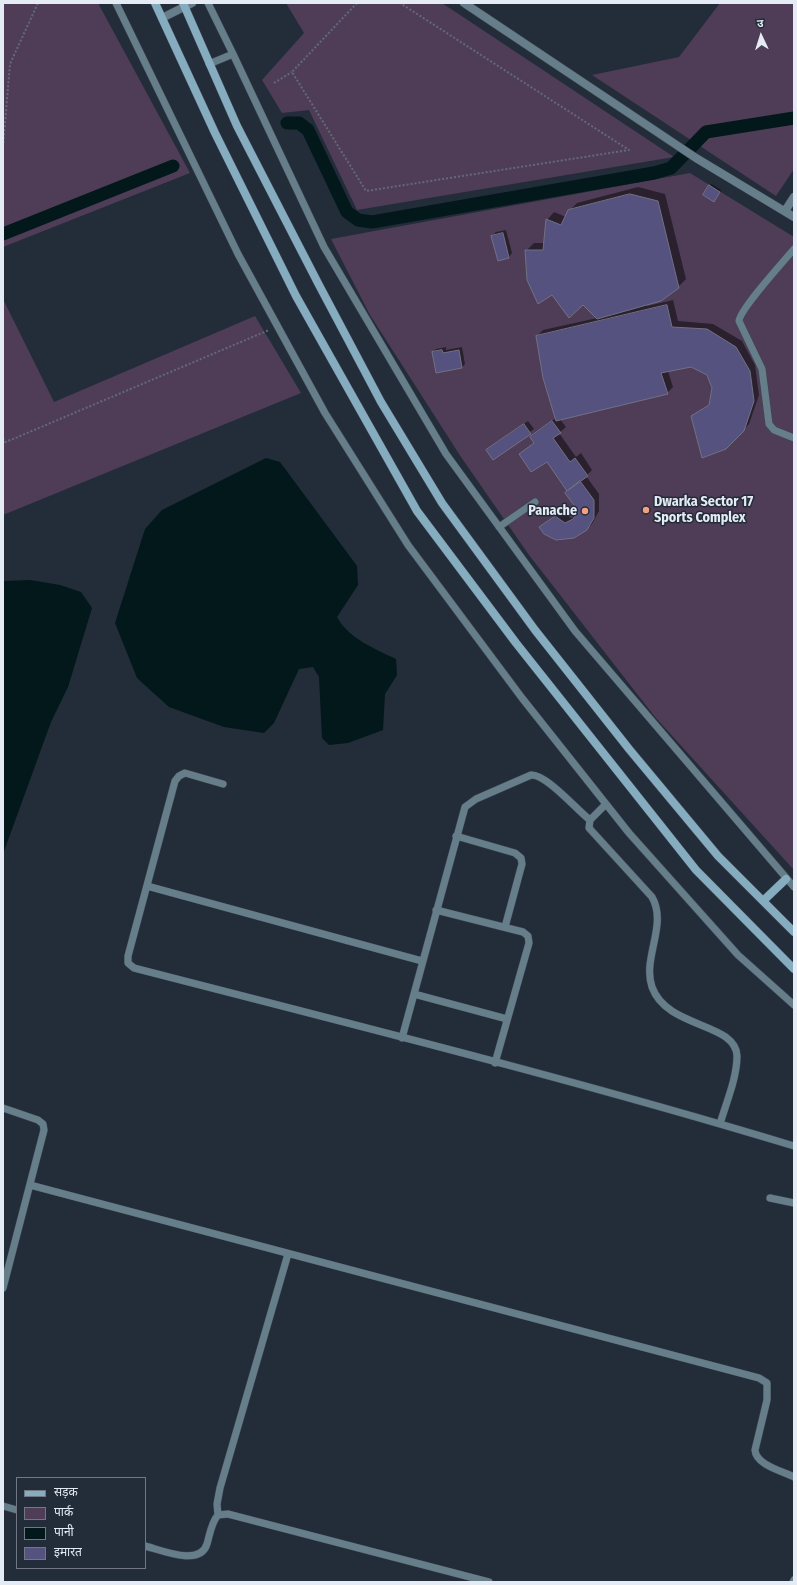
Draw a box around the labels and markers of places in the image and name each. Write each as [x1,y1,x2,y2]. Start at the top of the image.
place label: Dwarka Sector 17 Sports Complex [654,494,753,526]
place label: Panache [528,503,577,519]
marker: Dwarka Sector 17 Sports Complex [641,505,651,515]
marker: Panache [580,506,590,516]

